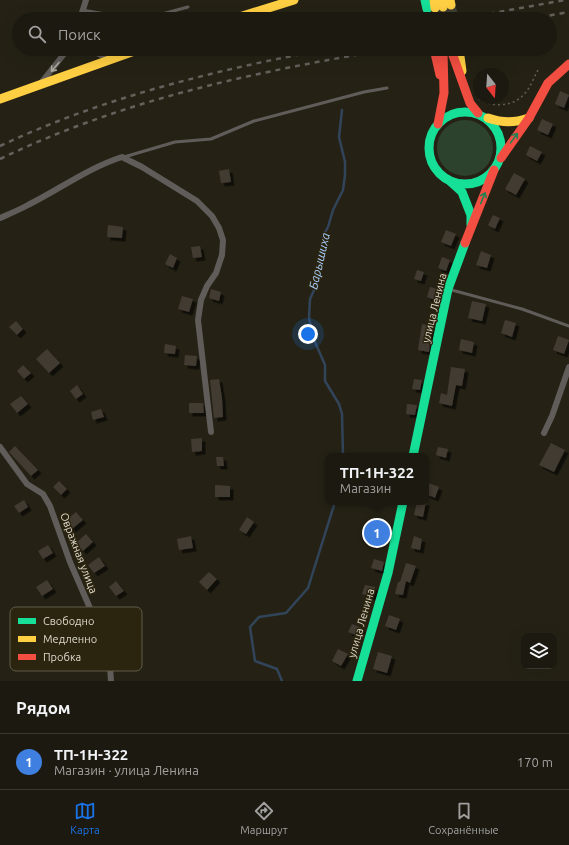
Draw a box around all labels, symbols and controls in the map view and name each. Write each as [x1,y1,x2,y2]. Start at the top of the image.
search box [12,12,557,56]
icon: search [26,23,48,45]
text: Поиск [58,26,101,43]
one-way arrow [50,62,59,73]
north arrow [473,68,509,104]
one-way arrow [510,133,518,144]
one-way arrow [479,192,487,204]
water label: Барышиха [306,231,332,290]
street label: улица Ленина [420,272,448,344]
your location [298,324,318,344]
popup [325,453,429,505]
text: ТП-1Н-322 [340,464,414,481]
text: Магазин [340,481,391,495]
street label: Овражная улица [58,511,100,595]
pin: 1 [364,518,390,548]
street label: улица Ленина [345,587,377,659]
legend [10,607,142,671]
text: Свободно [43,615,94,627]
text: Медленно [43,633,97,645]
map controls [521,633,557,669]
button: layers [521,633,557,669]
text: Пробка [43,651,81,663]
text: Рядом [16,698,71,717]
text: ТП-1Н-322 [54,746,128,763]
text: 1 [25,755,33,769]
text: 170 m [517,755,553,769]
text: Магазин · улица Ленина [54,763,199,777]
tab: Карта [70,800,100,836]
tab: Маршрут [240,800,288,836]
tab: Сохранённые [428,800,499,836]

